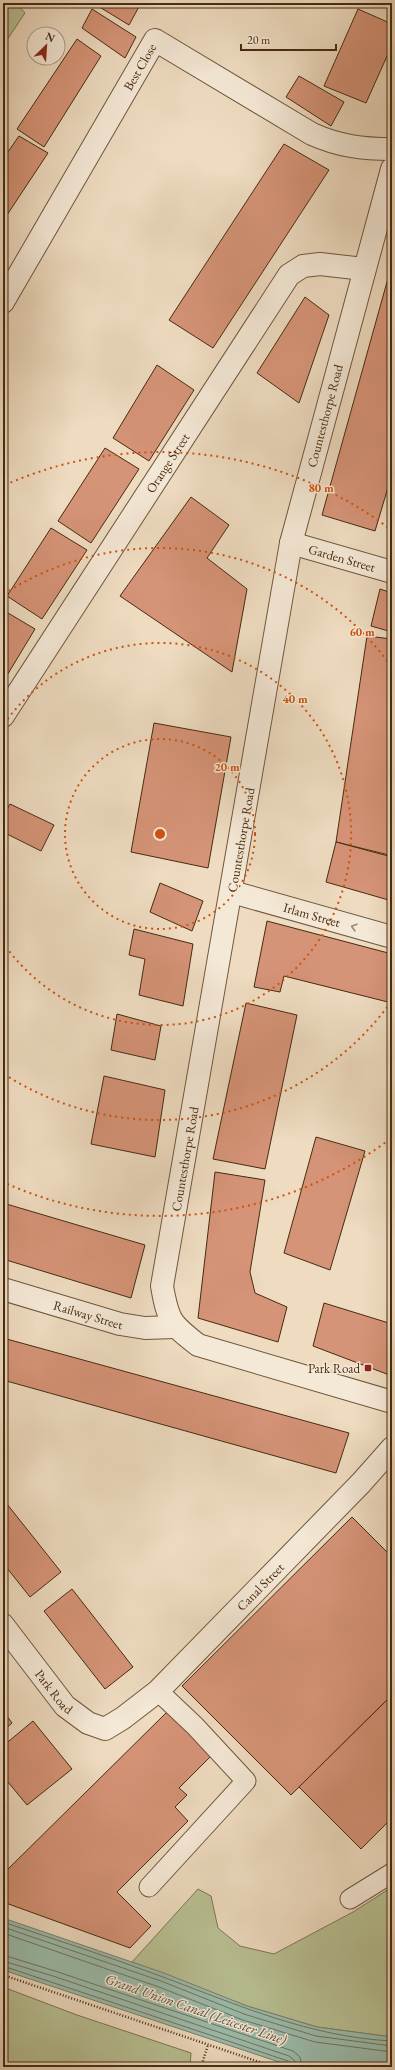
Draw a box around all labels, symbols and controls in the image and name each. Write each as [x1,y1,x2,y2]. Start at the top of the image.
north arrow [26,26,66,66]
scale bar [241,26,336,52]
text: N [43,29,57,45]
text: 20 m [247,32,271,48]
street label: Best Close [119,40,160,93]
street label: Countesthorpe Road [303,362,347,469]
street label: Orange Street [142,429,193,496]
text: 80 m [308,480,334,496]
street label: Garden Street [307,540,377,575]
text: 60 m [349,624,375,640]
text: 40 m [282,691,308,707]
text: 20 m [214,759,240,775]
street label: Countesthorpe Road [223,786,259,894]
centre of rings [153,827,167,841]
street label: Irlam Street [281,898,342,931]
one-way arrow [351,923,358,932]
street label: Countesthorpe Road [167,1105,203,1213]
street label: Railway Street [52,1296,124,1333]
place label: Park Road [308,1360,360,1377]
marker: Park Road [363,1363,373,1373]
street label: Canal Street [233,1559,287,1614]
street label: Park Road [31,1666,77,1718]
water label: Grand Union Canal (Leicester Line) [103,1969,290,2049]

